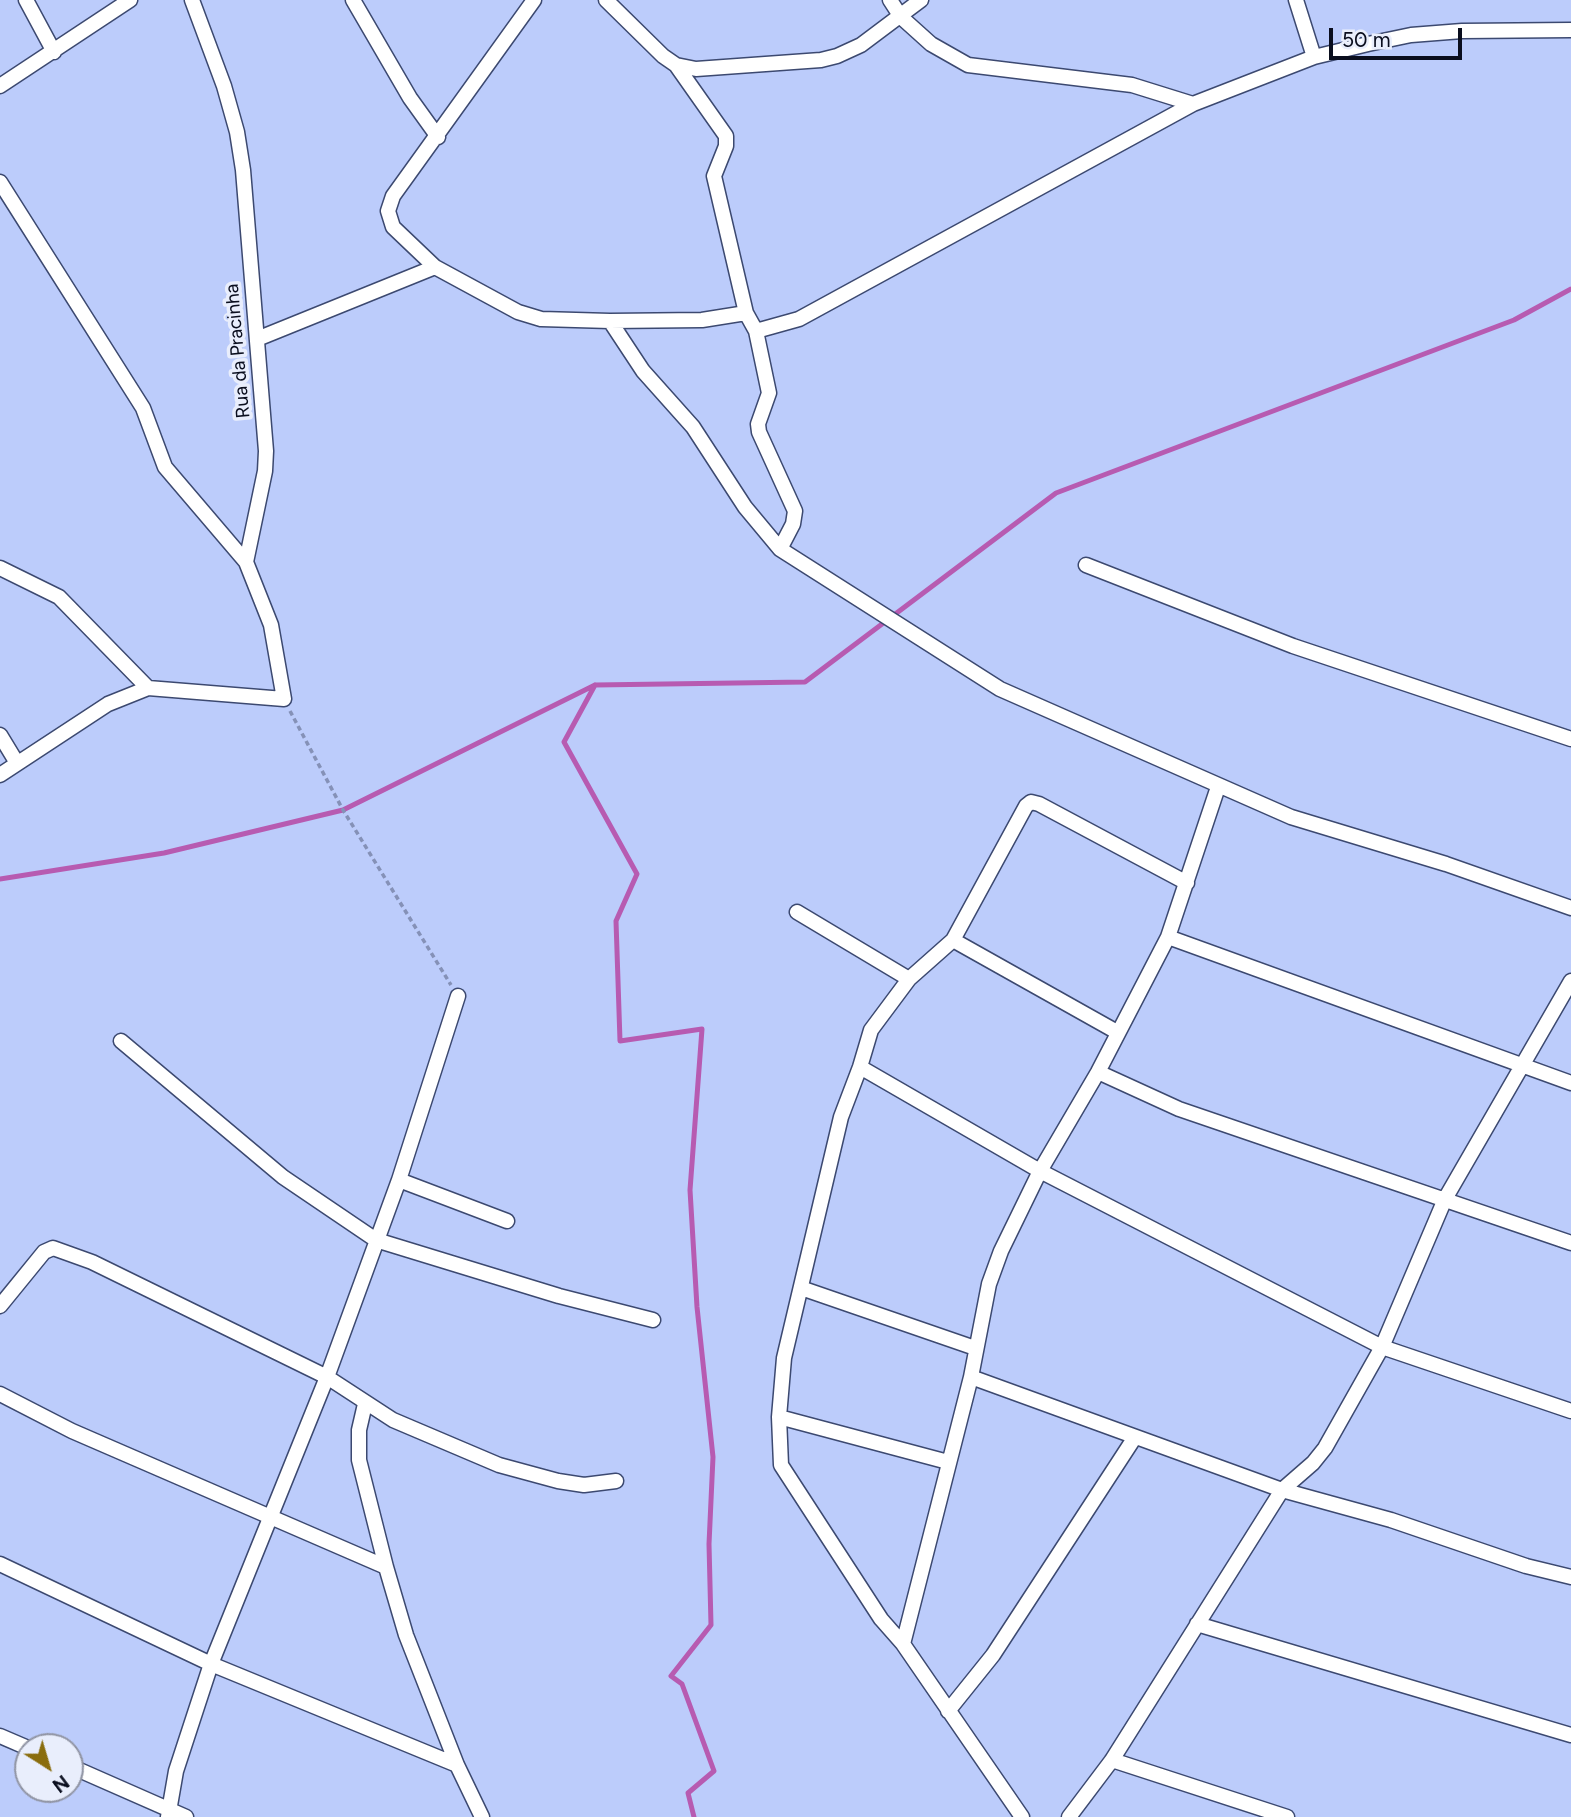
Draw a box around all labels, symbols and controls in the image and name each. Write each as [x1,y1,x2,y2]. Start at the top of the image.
scale bar [1333,14,1466,58]
text: 50 m [1342,27,1391,52]
street label: Rua da Pracinha [221,283,255,419]
north arrow [14,1733,84,1803]
text: N [48,1770,74,1797]

